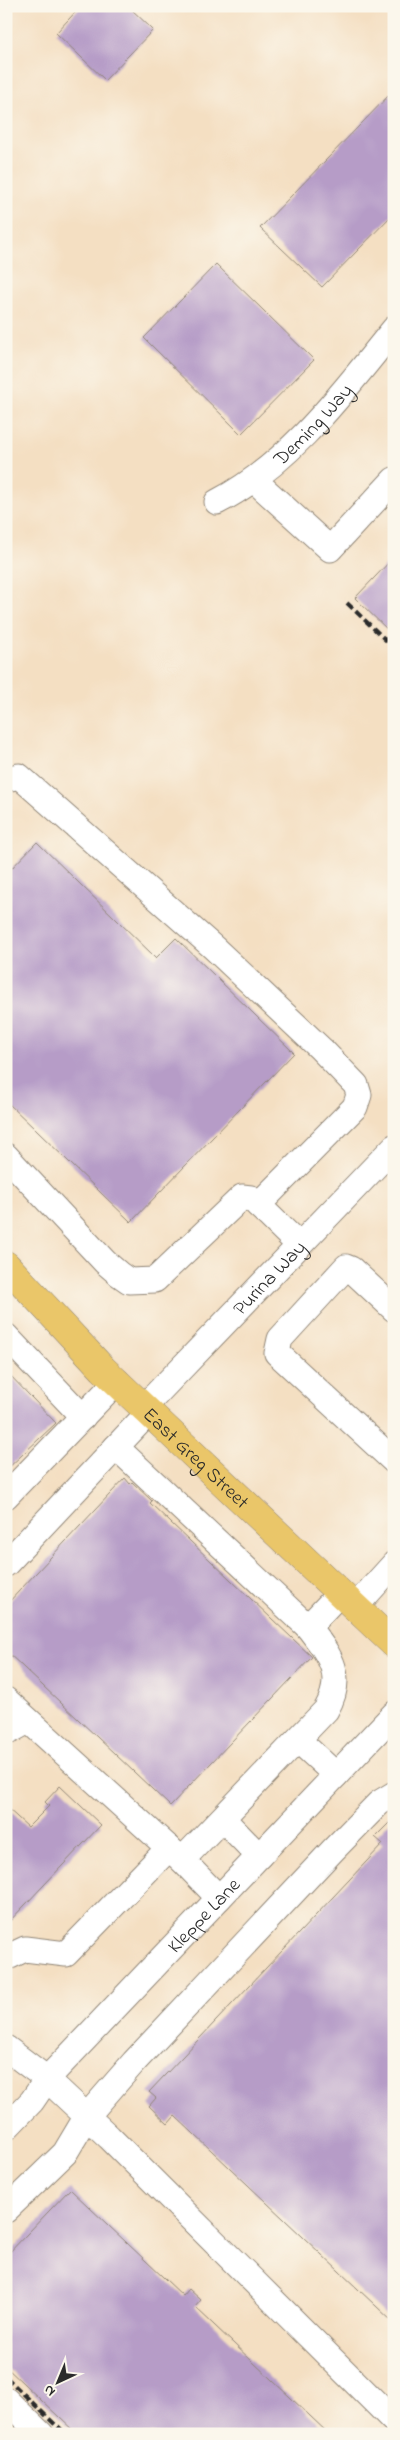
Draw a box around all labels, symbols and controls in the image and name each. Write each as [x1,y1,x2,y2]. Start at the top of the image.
street label: Deming Way [267,378,361,475]
street label: Purina Way [227,1235,314,1323]
street label: East Greg Street [135,1402,255,1517]
street label: Kleppe Lane [162,1872,248,1961]
north arrow [32,2358,82,2408]
text: N [39,2379,61,2401]

